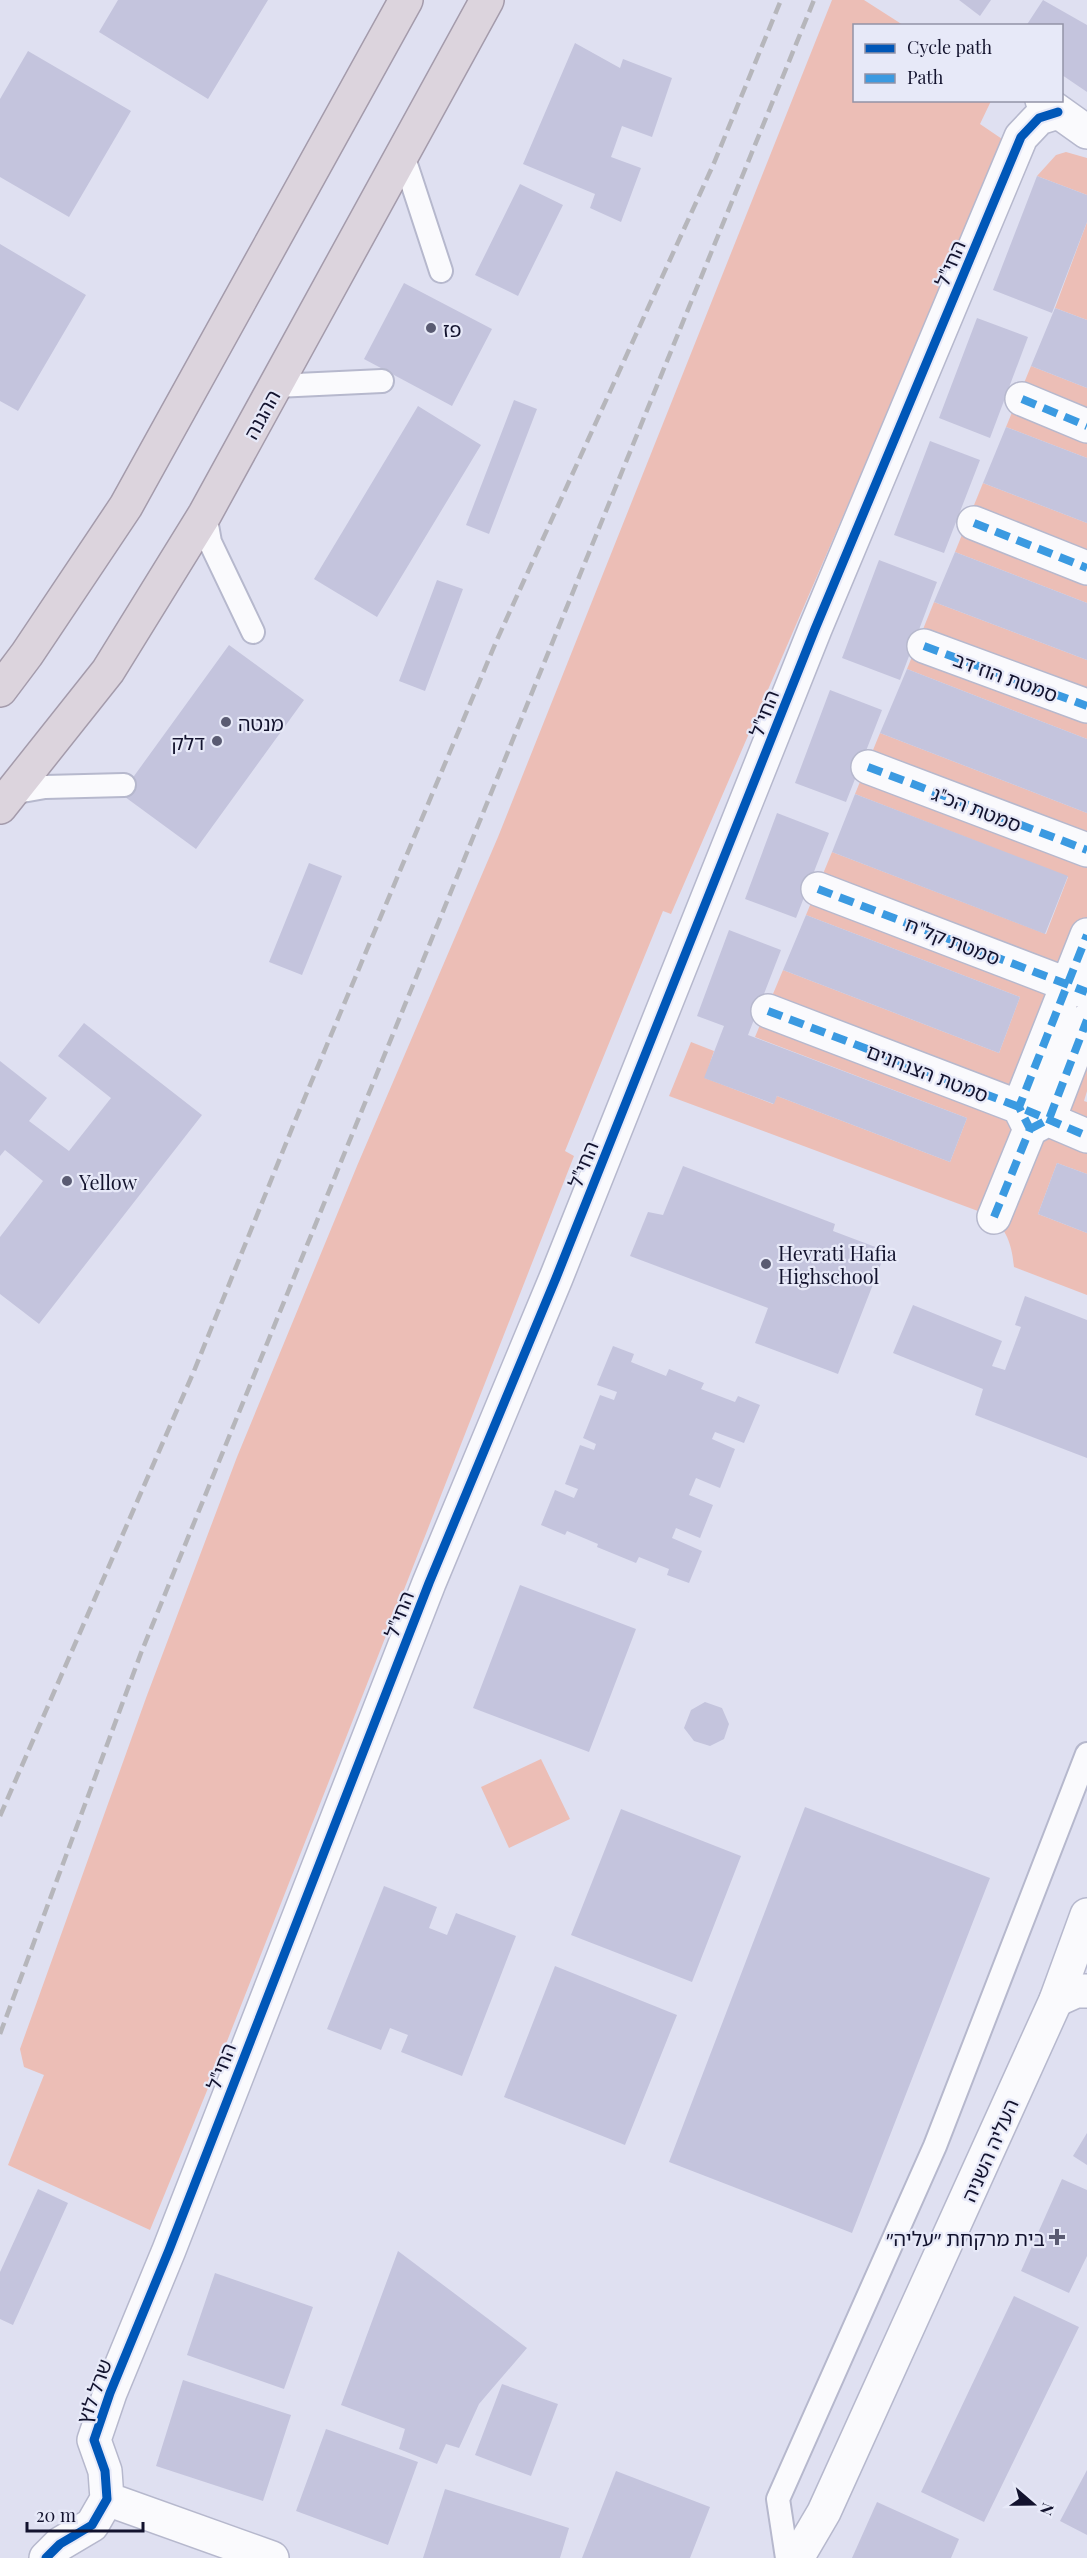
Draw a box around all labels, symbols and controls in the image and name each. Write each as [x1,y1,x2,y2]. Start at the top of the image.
legend [853,24,1063,102]
text: Cycle path [907,35,992,59]
text: Path [907,65,944,89]
street label: החי"ל [927,236,971,290]
place label: פז [443,315,462,342]
marker: פז [424,321,438,335]
street label: ההגנה [236,384,286,444]
street label: סמטת הוז דב [950,645,1062,707]
street label: החי"ל [742,686,784,740]
place label: מנטה [238,709,284,736]
marker: מנטה [219,715,233,729]
place label: דלק [171,728,205,755]
marker: דלק [210,734,224,748]
street label: סמטת הכ"ג [928,779,1026,837]
street label: סמטת קל"ח [902,910,1004,970]
street label: סמטת הצנחנים [863,1036,993,1108]
street label: החי"ל [560,1137,604,1191]
place label: Yellow [78,1168,138,1195]
marker: Yellow [60,1174,74,1188]
place label: Hevrati Hafia Highschool [778,1239,897,1289]
marker: Hevrati Hafia Highschool [759,1257,773,1271]
street label: החי"ל [377,1587,419,1641]
street label: החי"ל [199,2039,241,2093]
street label: העליה השניה [954,2094,1024,2206]
place label: בית מרקחת ״עליה״ [886,2224,1045,2251]
marker: בית מרקחת ״עליה״ [1050,2230,1064,2244]
street label: שרל לוץ [69,2355,117,2427]
north arrow [1003,2474,1063,2534]
scale bar [27,2495,142,2533]
text: N [1036,2500,1059,2519]
text: 20 m [36,2503,76,2527]

